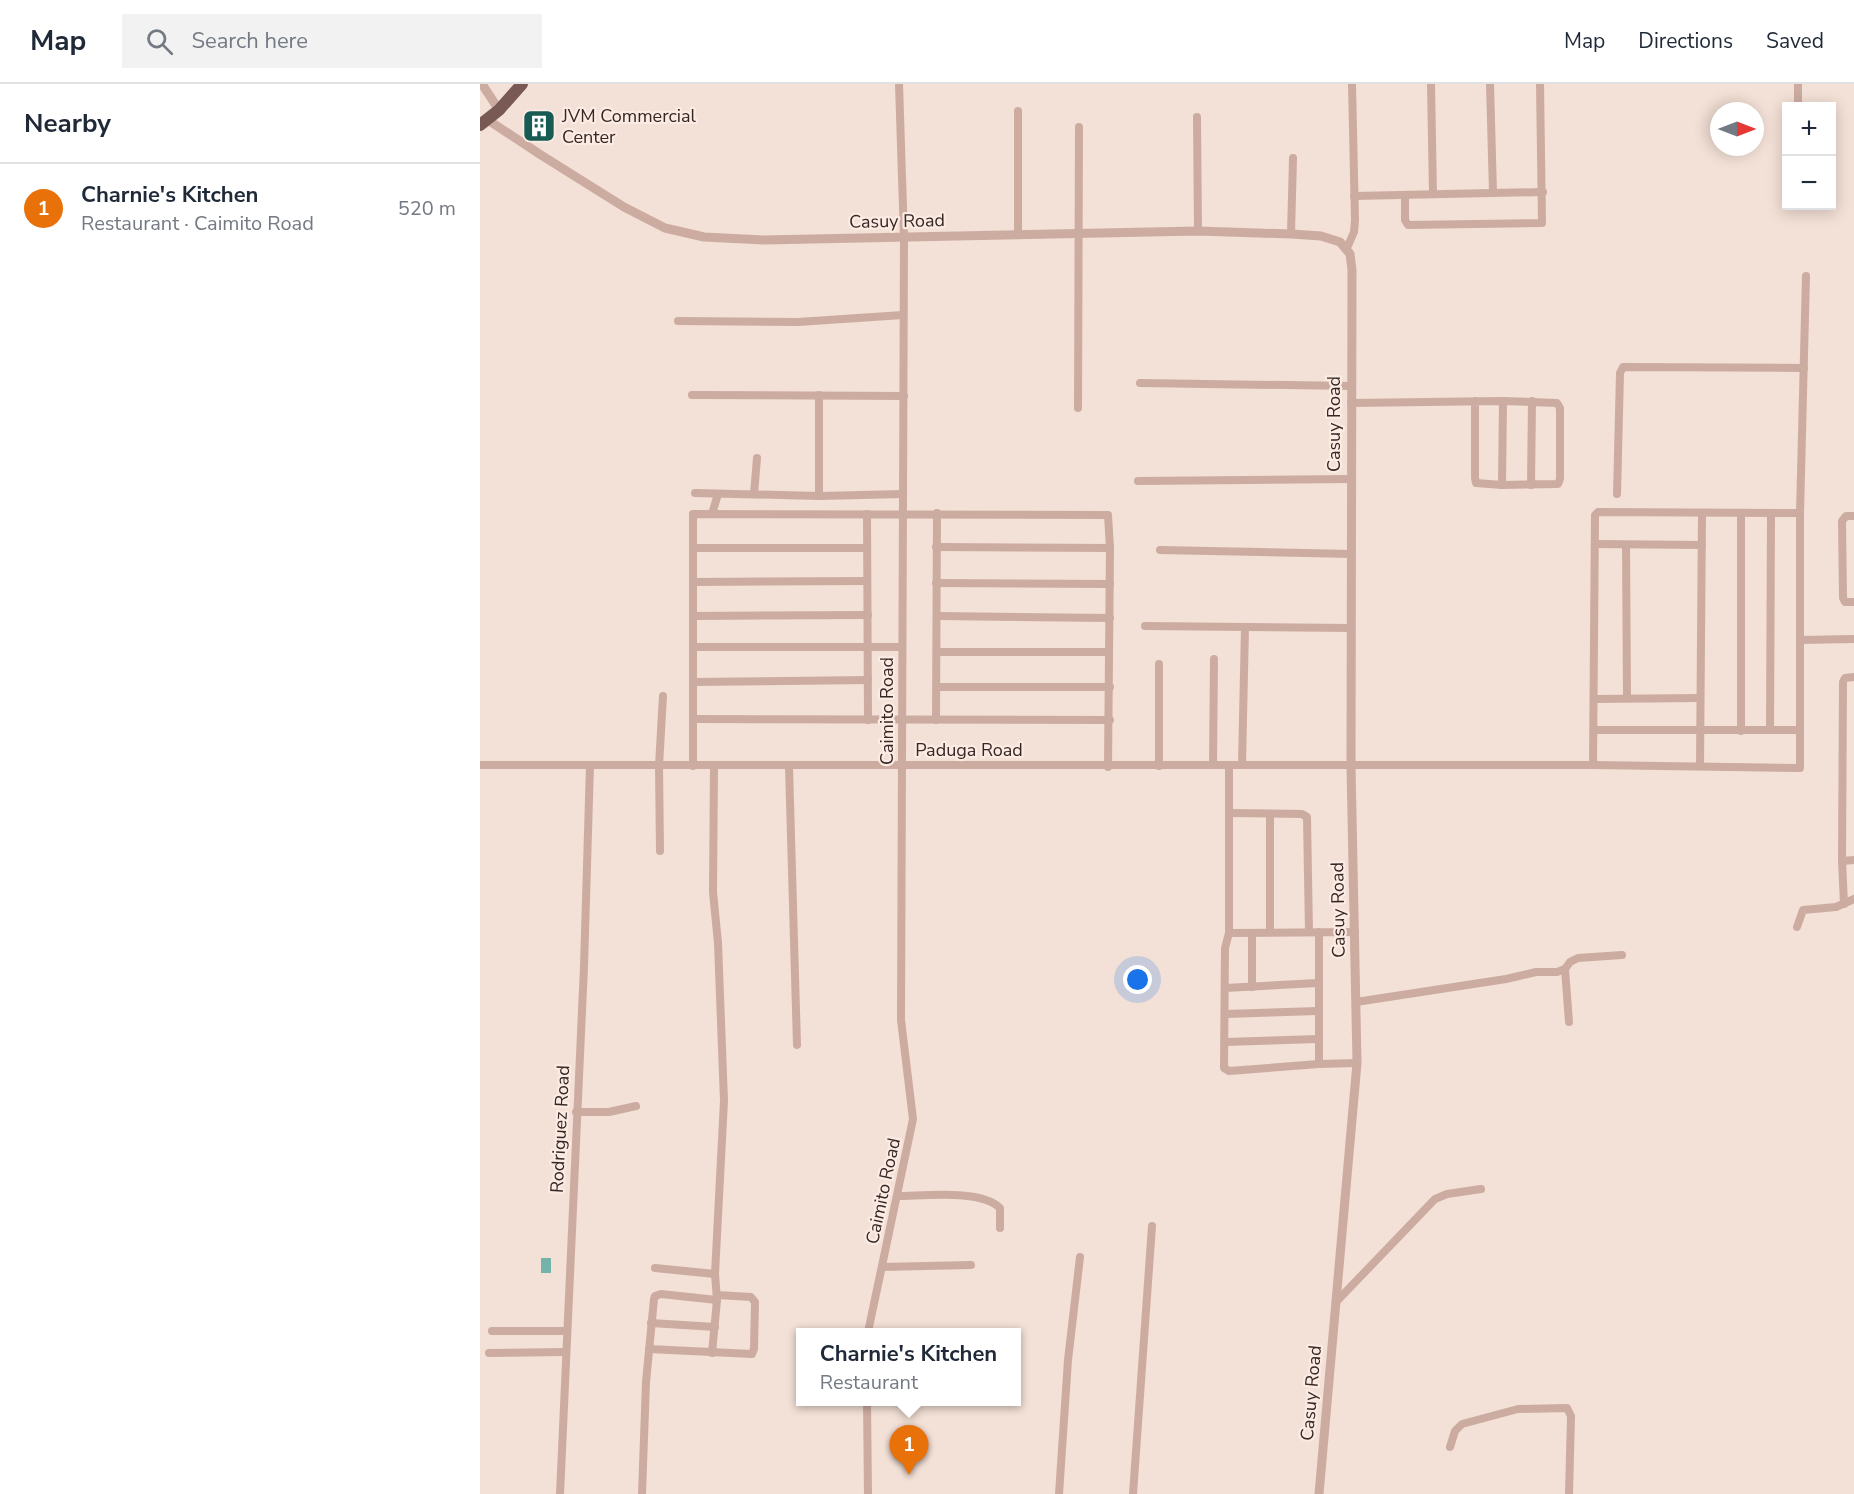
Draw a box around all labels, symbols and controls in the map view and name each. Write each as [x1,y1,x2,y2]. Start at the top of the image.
search box [122,14,542,68]
text: Map [30,22,86,60]
icon: search [143,25,176,58]
text: Search here [191,26,308,56]
text: Map [1564,27,1605,55]
text: Directions [1638,27,1733,55]
text: Saved [1766,27,1824,55]
north arrow [1710,102,1764,156]
map controls [1782,102,1836,210]
button: + [1782,102,1836,156]
place label: JVM Commercial Center [561,104,697,149]
text: Nearby [24,106,111,141]
building icon: JVM Commercial Center [521,108,557,144]
button: − [1782,156,1836,210]
text: Charnie's Kitchen [81,180,258,210]
text: 1 [38,195,50,222]
text: 520 m [398,195,456,222]
street label: Casuy Road [849,208,945,234]
text: Restaurant · Caimito Road [81,210,314,237]
street label: Casuy Road [1322,376,1346,472]
street label: Caimito Road [875,657,899,765]
street label: Paduga Road [915,738,1023,762]
street label: Casuy Road [1325,862,1351,958]
your location [1123,965,1152,994]
street label: Rodriguez Road [545,1064,575,1194]
street label: Caimito Road [860,1136,906,1246]
popup [796,1328,1021,1406]
text: Charnie's Kitchen [820,1339,997,1369]
street label: Casuy Road [1295,1344,1327,1442]
text: Restaurant [820,1369,918,1396]
pin: 1 [890,1426,928,1475]

